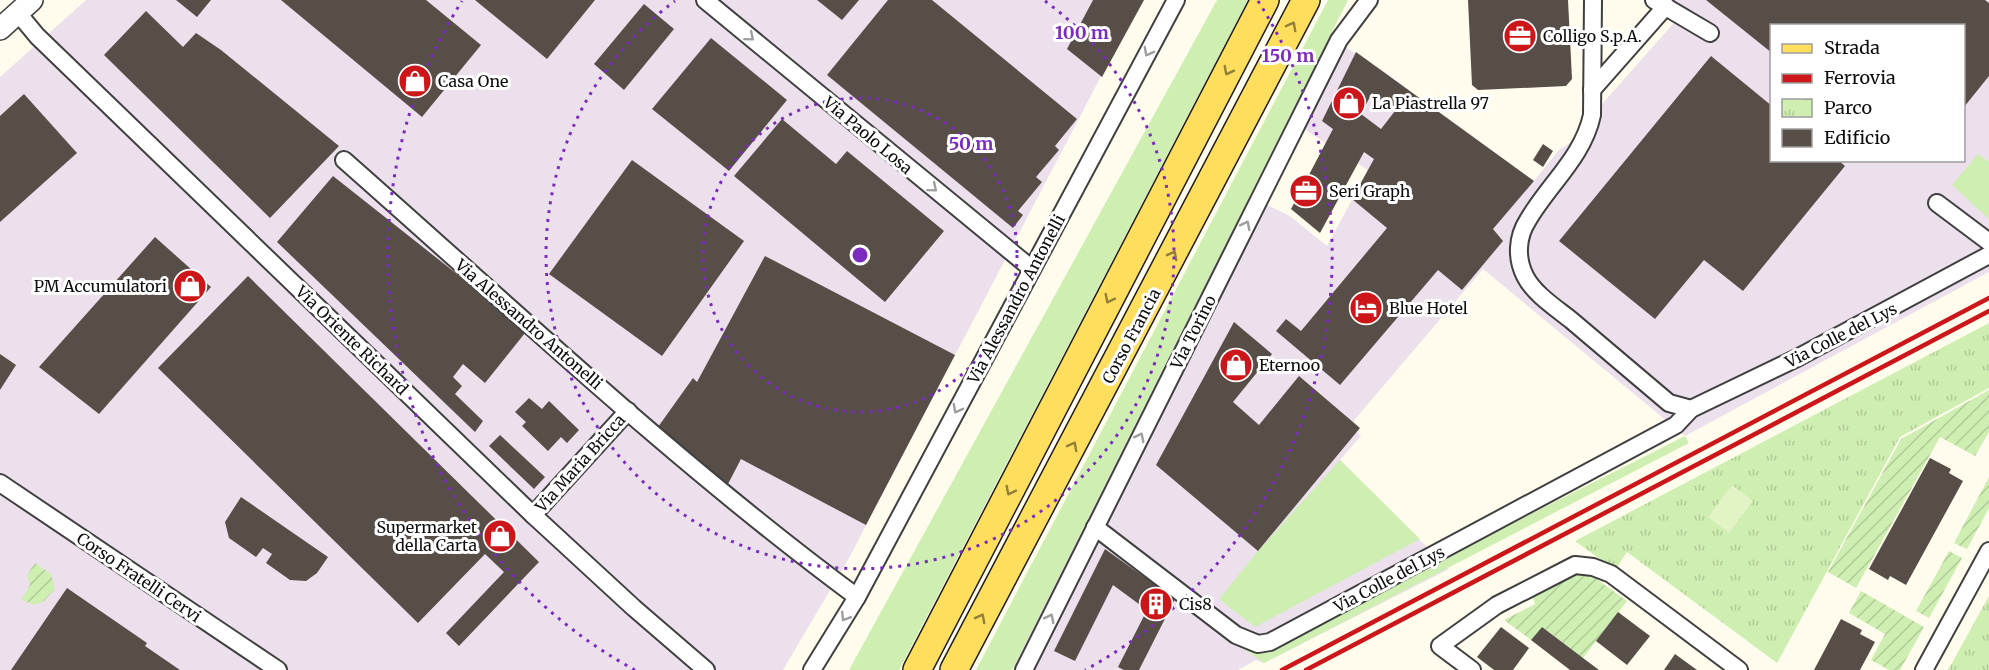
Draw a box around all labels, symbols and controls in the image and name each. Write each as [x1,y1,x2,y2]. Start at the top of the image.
office icon: Colligo S.p.A. [1502,18,1538,54]
text: 100 m [1055,21,1109,44]
one-way arrow [1285,22,1296,32]
legend [1770,24,1965,162]
place label: Colligo S.p.A. [1543,26,1642,46]
one-way arrow [744,30,755,41]
text: Strada [1824,36,1880,59]
text: 150 m [1262,44,1314,67]
one-way arrow [1144,45,1155,56]
shop icon: Casa One [397,63,433,99]
one-way arrow [1224,64,1235,75]
text: Ferrovia [1824,66,1896,89]
place label: Casa One [438,71,508,91]
shop icon: La Piastrella 97 [1331,85,1367,121]
street label: Via Paolo Losa [819,91,917,178]
place label: La Piastrella 97 [1372,93,1489,113]
text: Parco [1824,96,1872,119]
text: Edificio [1824,126,1890,149]
text: 50 m [949,132,993,155]
office icon: Seri Graph [1288,173,1324,209]
one-way arrow [926,181,937,192]
place label: Seri Graph [1329,181,1411,201]
street label: Via Alessandro Antonelli [962,211,1069,388]
one-way arrow [1239,221,1251,232]
centre of rings [850,245,870,265]
one-way arrow [1166,251,1177,261]
street label: Via Alessandro Antonelli [451,254,607,393]
shop icon: PM Accumulatori [172,268,208,304]
place label: PM Accumulatori [34,276,167,296]
street label: Via Oriente Richard [291,281,413,399]
street label: Corso Francia [1098,285,1165,387]
hotel icon: Blue Hotel [1348,290,1384,326]
street label: Via Torino [1165,292,1220,373]
one-way arrow [1105,293,1116,304]
place label: Blue Hotel [1389,298,1468,318]
street label: Via Colle del Lys [1781,298,1900,372]
shop icon: Eternoo [1218,347,1254,383]
place label: Eternoo [1259,355,1320,375]
one-way arrow [953,403,964,413]
street label: Via Maria Bricca [530,410,629,517]
one-way arrow [1133,433,1144,443]
one-way arrow [1066,442,1077,453]
one-way arrow [1006,485,1017,496]
place label: Supermarket della Carta [376,517,478,555]
shop icon: Supermarket della Carta [482,518,518,554]
street label: Corso Fratelli Cervi [73,528,205,626]
street label: Via Colle del Lys [1329,541,1448,617]
building icon: Cis8 [1138,586,1174,622]
place label: Cis8 [1179,594,1212,614]
one-way arrow [840,611,852,621]
one-way arrow [1043,613,1055,624]
one-way arrow [974,614,985,625]

